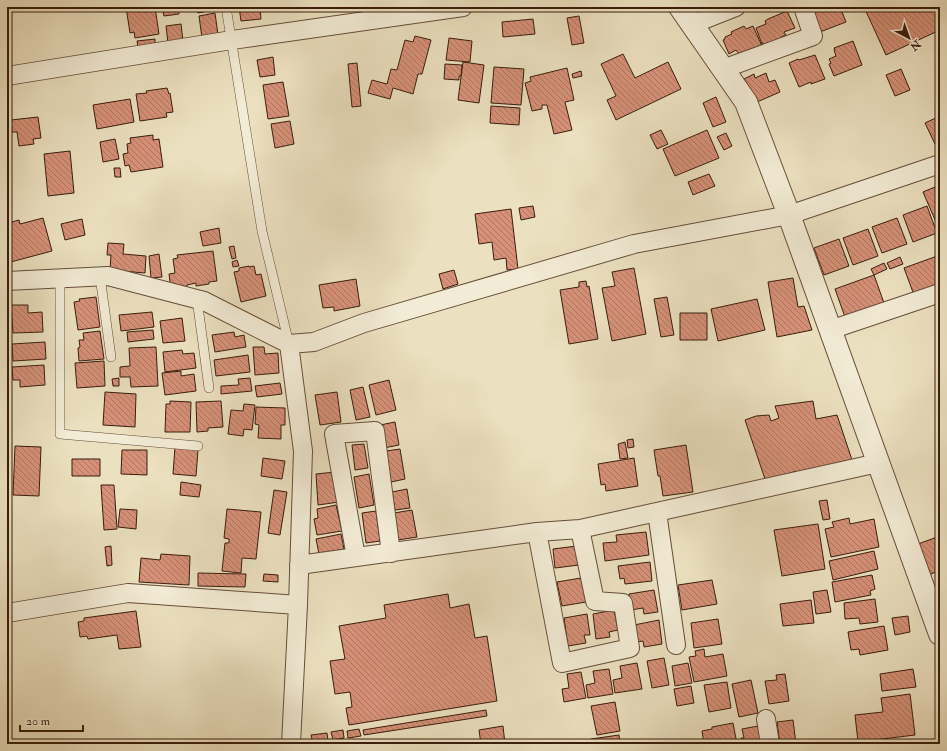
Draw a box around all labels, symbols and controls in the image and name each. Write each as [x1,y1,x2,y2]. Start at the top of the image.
north arrow [889,18,929,58]
text: N [906,36,924,54]
scale bar [20,707,83,733]
text: 20 m [26,714,51,729]

